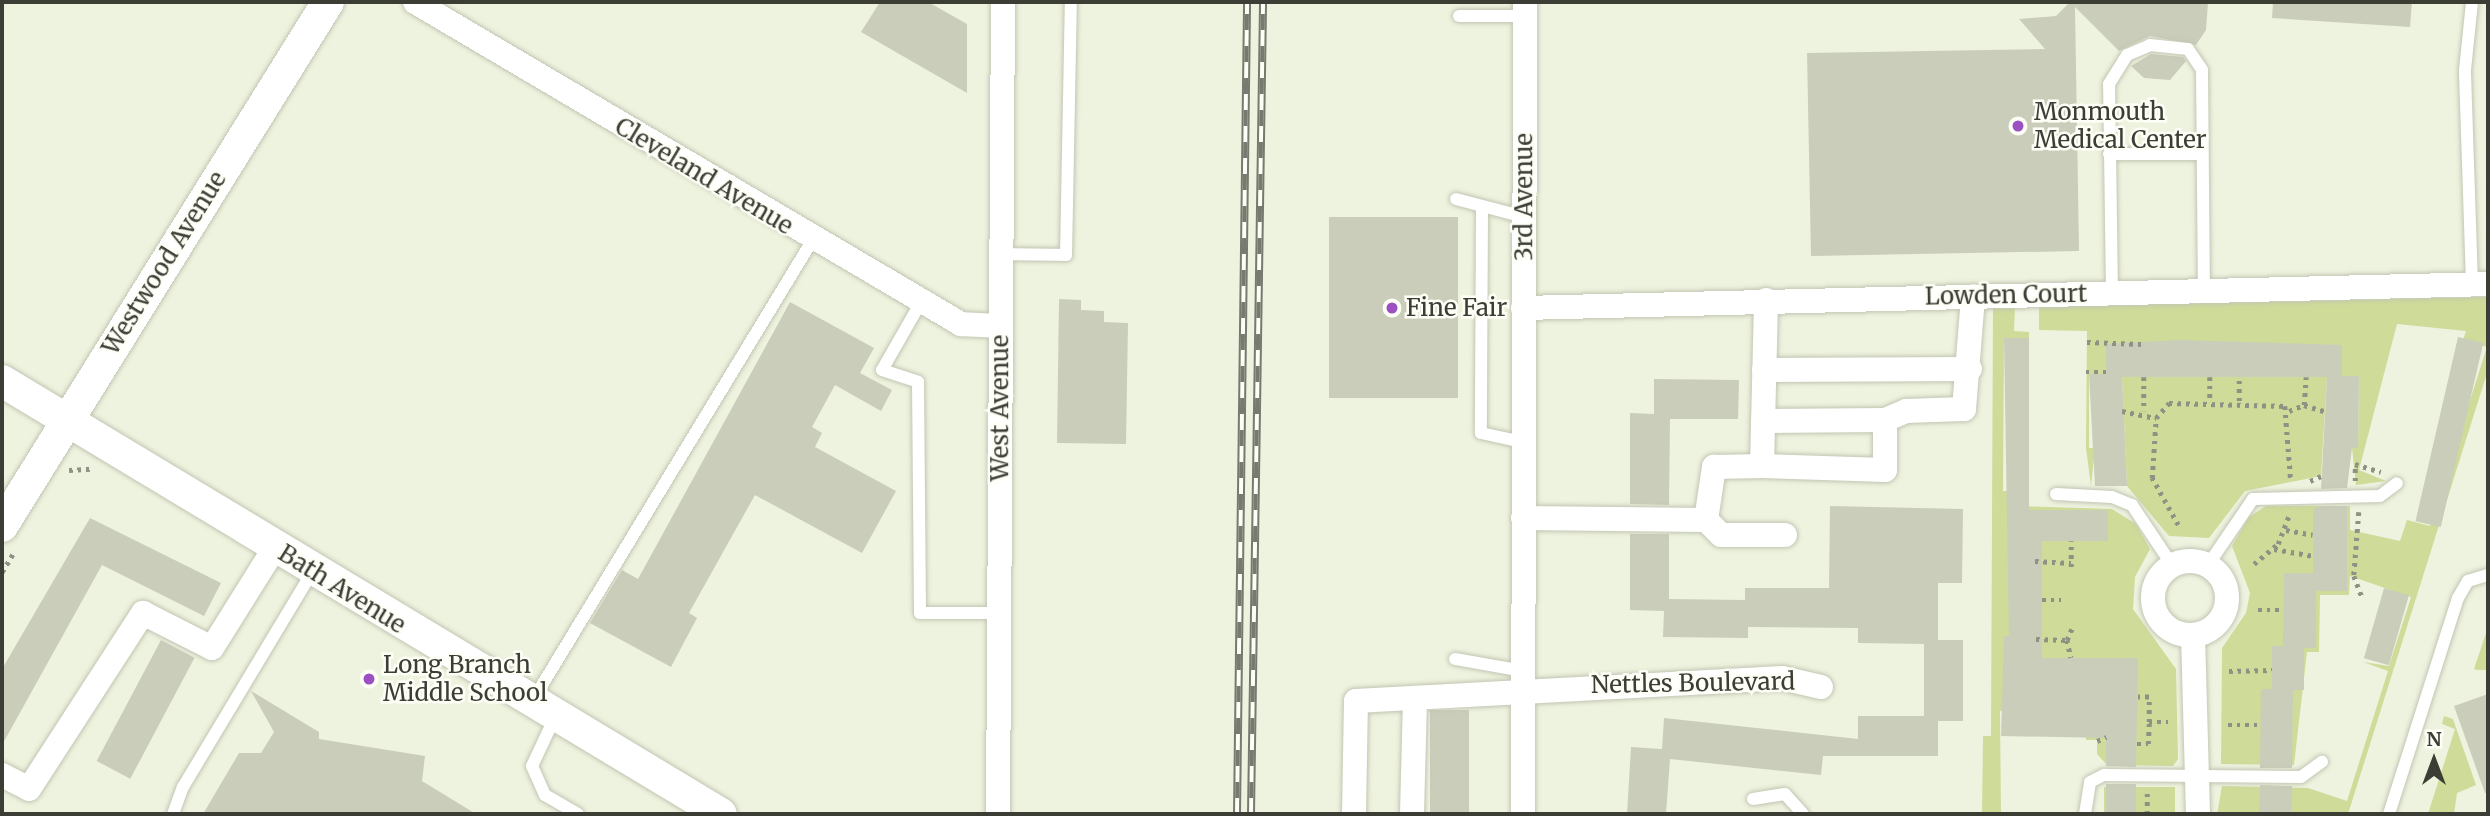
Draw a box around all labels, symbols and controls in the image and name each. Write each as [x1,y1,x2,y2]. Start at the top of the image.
place label: Monmouth Medical Center [2034,98,2206,154]
street label: Cleveland Avenue [610,112,798,240]
marker: Monmouth Medical Center [2008,116,2028,136]
street label: 3rd Avenue [1510,133,1538,261]
street label: Westwood Avenue [96,166,232,360]
street label: Lowden Court [1925,279,2087,311]
place label: Fine Fair [1406,294,1507,322]
marker: Fine Fair [1384,300,1400,316]
street label: West Avenue [986,335,1014,481]
street label: Bath Avenue [273,539,411,639]
place label: Long Branch Middle School [383,651,547,707]
street label: Nettles Boulevard [1591,667,1795,699]
marker: Long Branch Middle School [361,671,377,687]
north arrow [2399,725,2469,795]
text: N [2426,727,2442,751]

